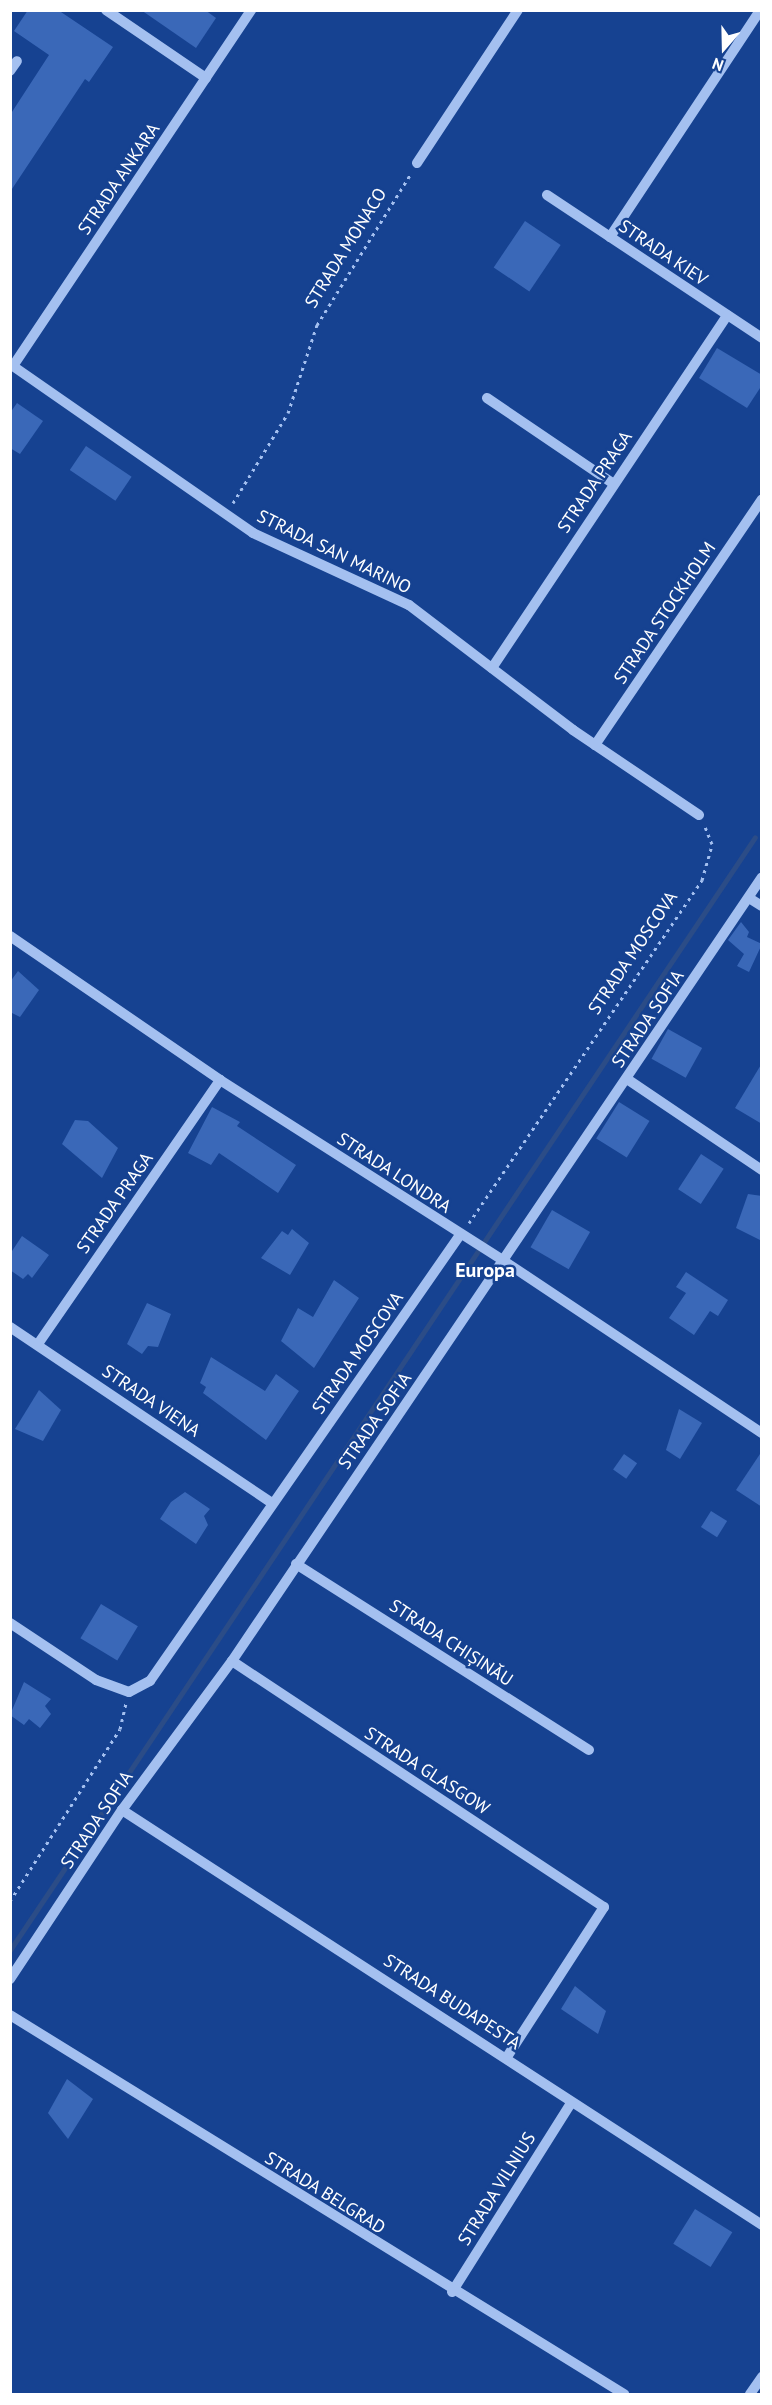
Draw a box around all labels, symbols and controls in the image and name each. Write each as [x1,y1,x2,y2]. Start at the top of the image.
north arrow [694,18,754,78]
text: N [709,54,726,76]
street label: STRADA ANKARA [73,119,165,239]
street label: STRADA MONACO [300,184,392,312]
street label: STRADA KIEV [614,215,712,291]
street label: STRADA PRAGA [553,427,637,537]
street label: STRADA SAN MARINO [253,505,415,599]
street label: STRADA STOCKHOLM [609,538,721,688]
street label: STRADA MOSCOVA [584,887,682,1019]
street label: STRADA SOFIA [607,966,689,1072]
street label: STRADA LONDRA [333,1128,455,1218]
street label: STRADA PRAGA [72,1148,158,1258]
district label: Europa [455,1258,515,1282]
street label: STRADA MOSCOVA [308,1288,408,1418]
street label: STRADA VIENA [97,1360,205,1442]
street label: STRADA SOFIA [333,1368,417,1474]
street label: STRADA CHIȘINĂU [385,1595,517,1691]
street label: STRADA GLASGOW [360,1722,494,1820]
street label: STRADA SOFIA [56,1767,138,1873]
street label: STRADA BUDAPESTA [379,1949,525,2055]
street label: STRADA VILNIUS [453,2128,541,2250]
street label: STRADA BELGRAD [260,2147,390,2239]

